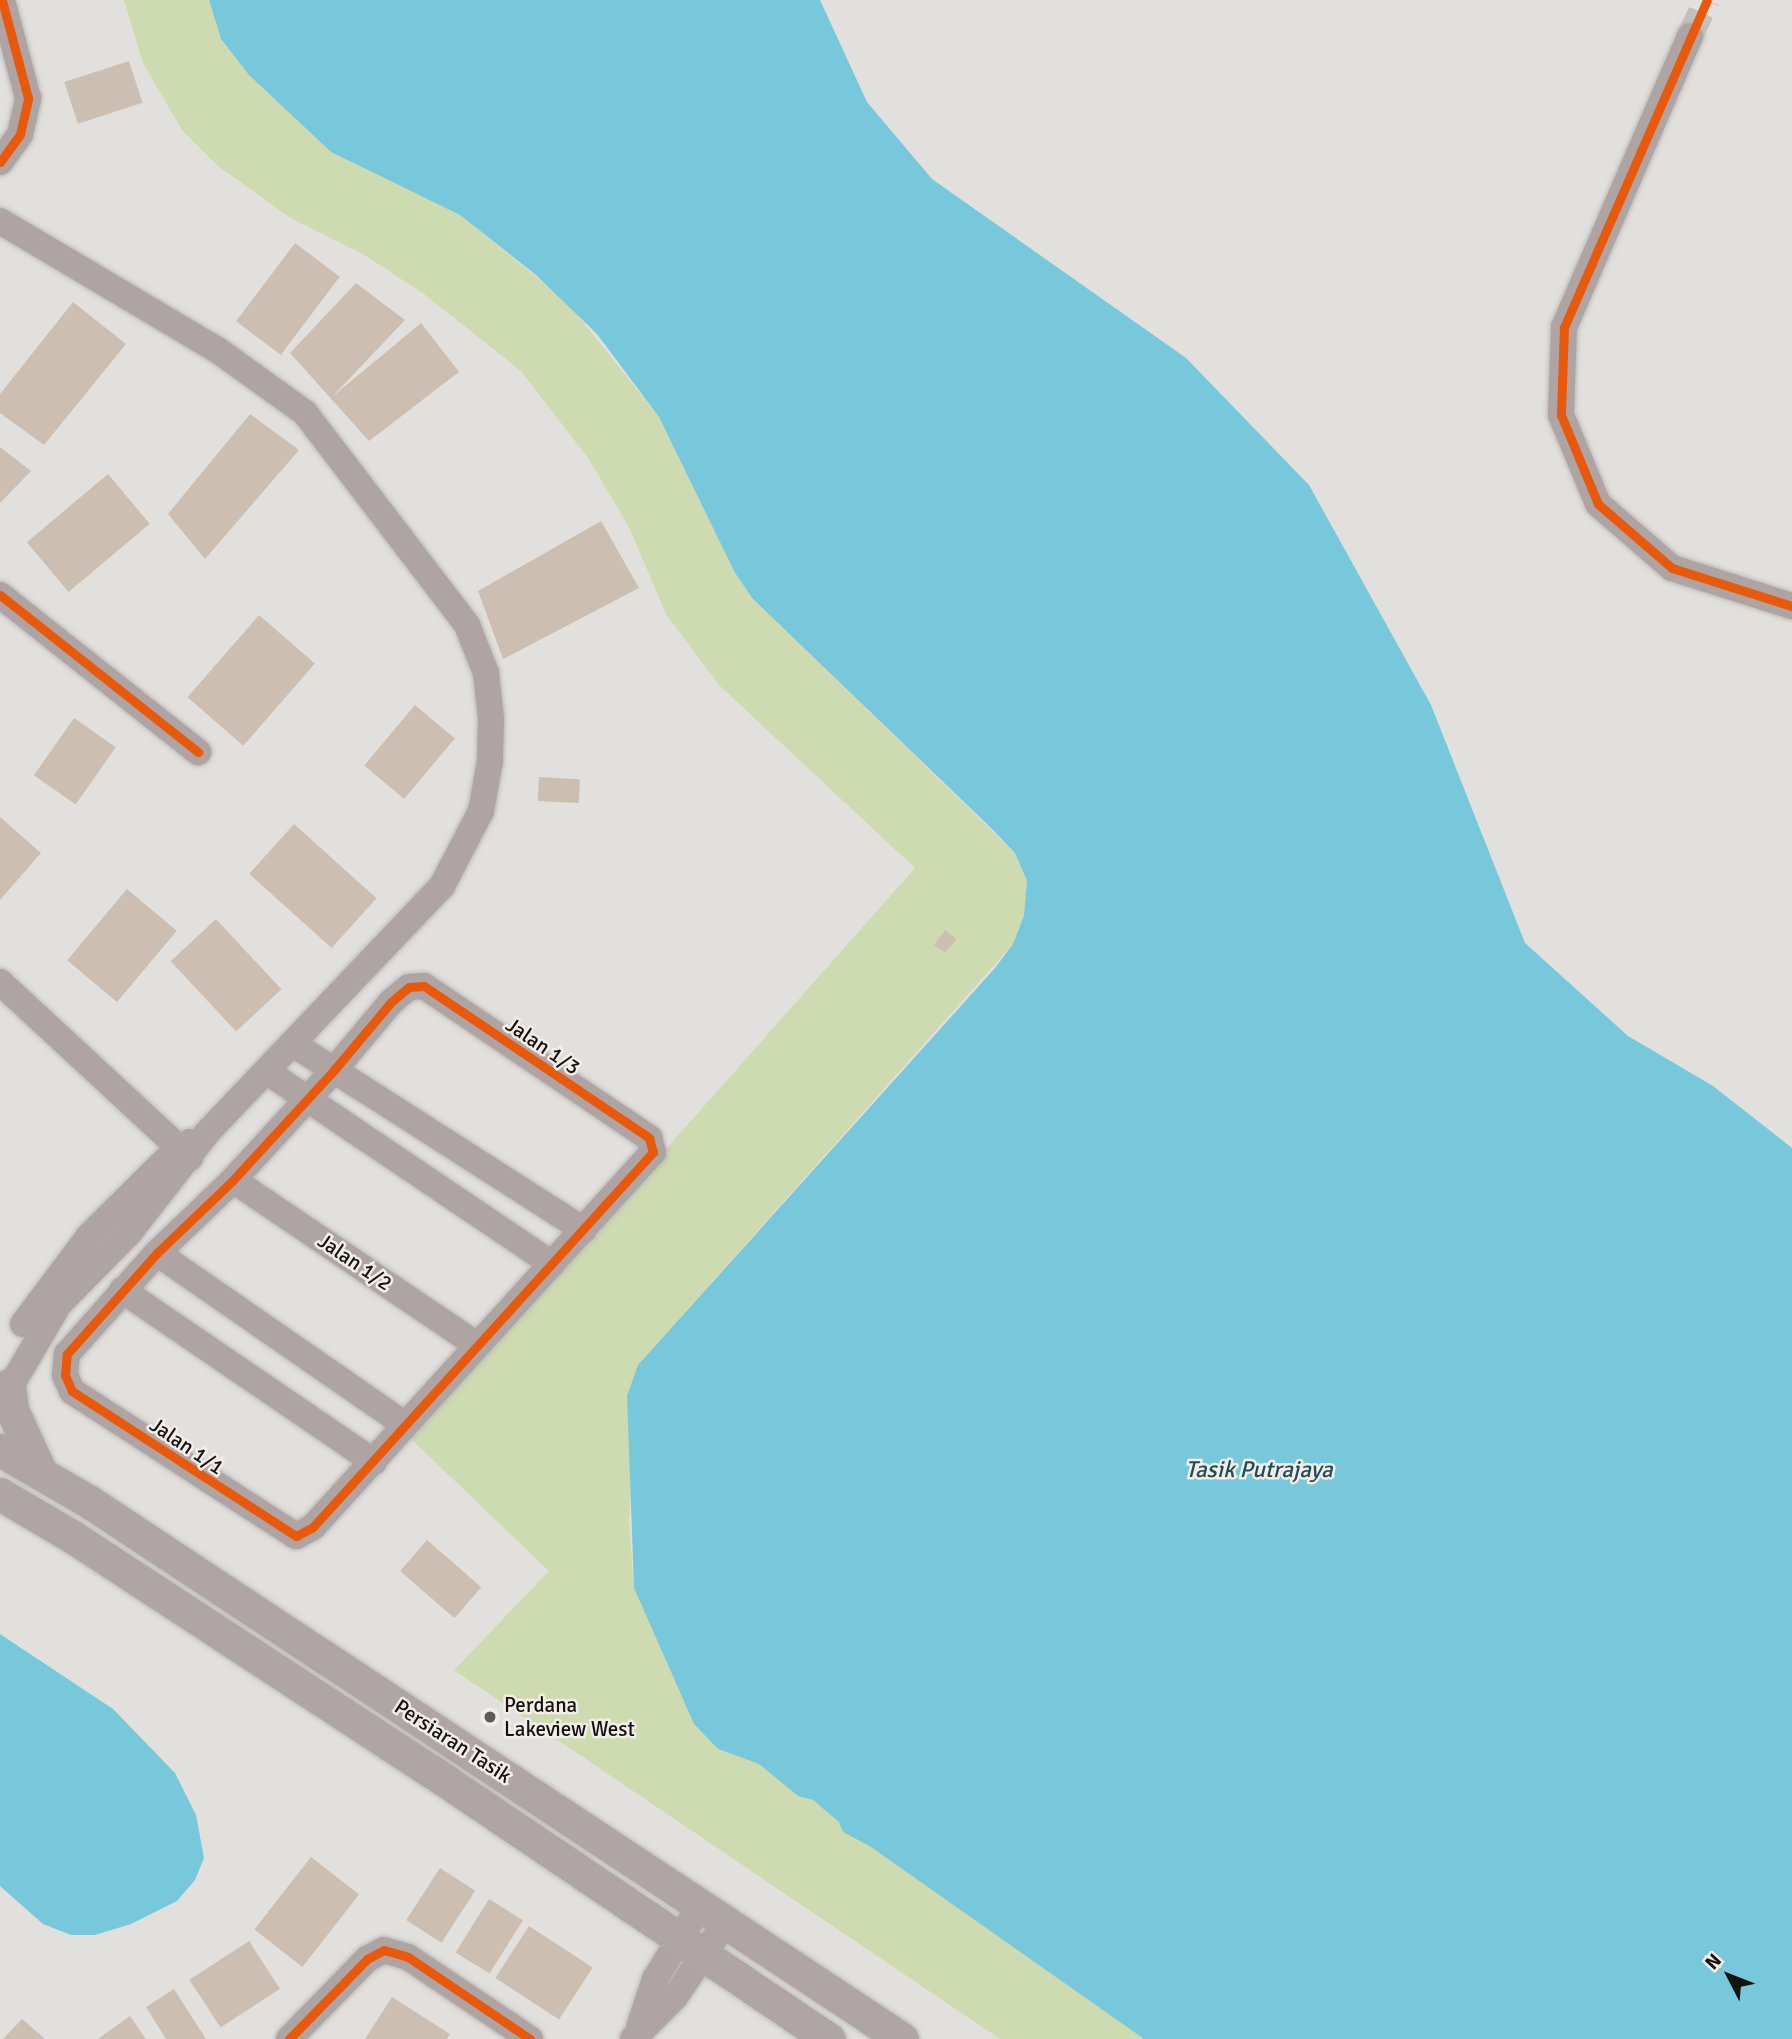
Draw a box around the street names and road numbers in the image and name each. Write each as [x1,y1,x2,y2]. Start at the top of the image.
street label: Jalan 1/3 [501,1012,585,1080]
street label: Jalan 1/2 [313,1228,397,1296]
street label: Jalan 1/1 [145,1412,229,1480]
street label: Persiaran Tasik [390,1694,516,1788]

